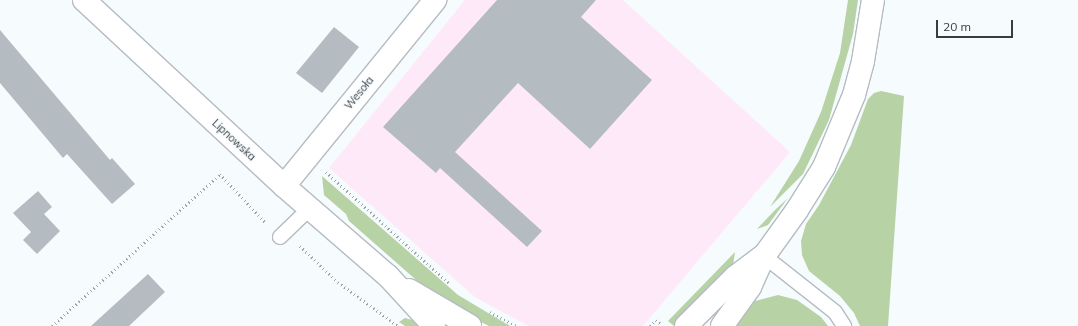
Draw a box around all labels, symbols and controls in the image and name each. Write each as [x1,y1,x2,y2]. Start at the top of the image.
scale bar [938,12,1015,38]
text: 20 m [943,19,971,34]
street label: Wesoła [342,74,376,112]
street label: Lipnowska [209,116,259,164]

